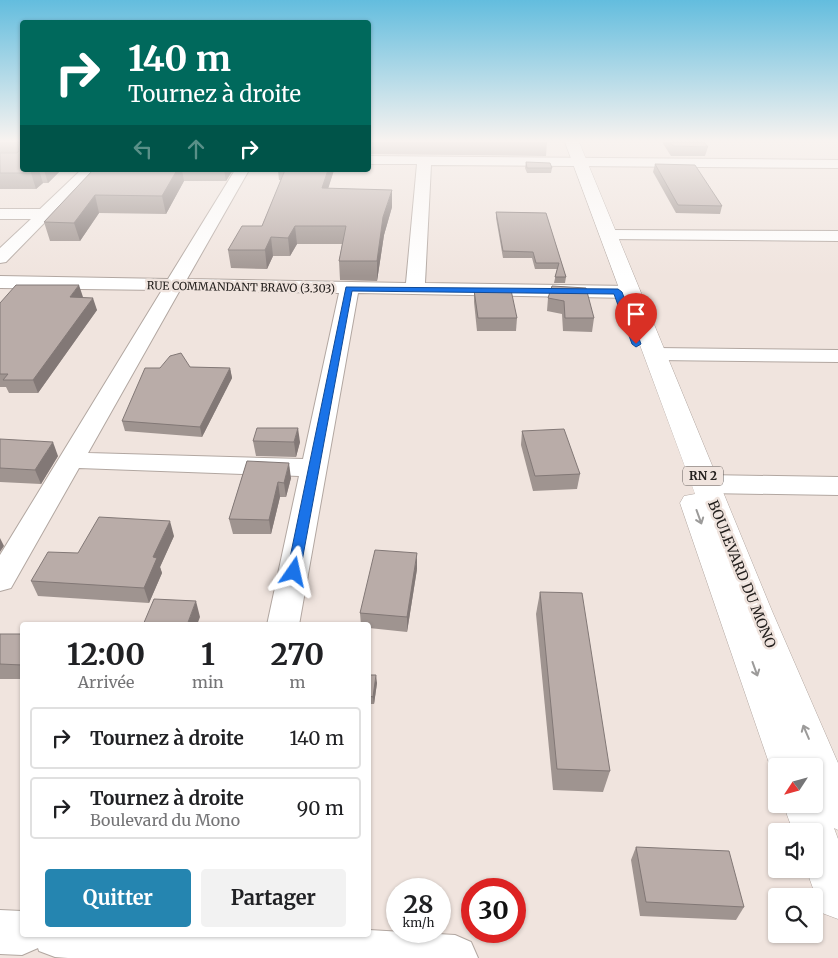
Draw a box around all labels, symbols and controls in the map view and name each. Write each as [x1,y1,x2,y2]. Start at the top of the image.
text: 140 m [128,37,231,81]
icon: right [45,40,110,105]
text: Tournez à droite [128,80,301,108]
icon: left [129,135,157,163]
icon: ahead [182,135,210,163]
icon: right [235,135,263,163]
street label: RUE COMMANDANT BRAVO (3.303) [147,278,335,296]
pin [615,293,657,344]
icon: arrive [622,300,650,328]
road number: RN 2 [683,466,723,486]
street label: BOULEVARD DU MONO [704,497,780,651]
one-way arrow [695,509,704,524]
position arrow [267,545,319,597]
text: 12:00 [67,635,145,673]
text: 1 [201,635,215,673]
text: 270 [271,635,324,673]
one-way arrow [751,661,760,677]
text: Arrivée [78,672,134,692]
text: min [192,672,224,692]
text: m [289,672,305,692]
icon: right [47,724,75,752]
one-way arrow [800,725,810,740]
text: Tournez à droite [90,726,244,750]
text: 140 m [289,726,344,750]
north arrow [768,758,822,812]
map controls [768,758,823,943]
text: Tournez à droite [90,786,244,810]
icon: right [47,794,75,822]
text: 90 m [297,796,344,820]
text: Boulevard du Mono [90,810,240,830]
button: sound [768,823,823,878]
button: Quitter [45,869,191,927]
button: Partager [201,869,346,927]
speed limit sign: 30 [461,878,526,943]
text: 28 [403,888,434,920]
button: search [768,888,823,943]
text: km/h [403,915,434,930]

